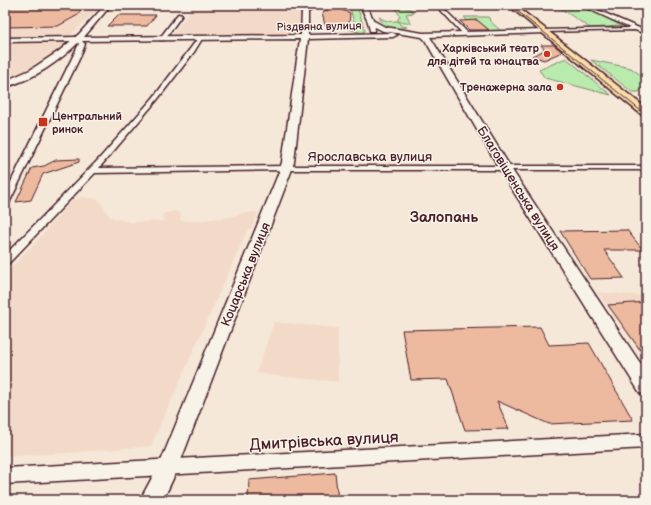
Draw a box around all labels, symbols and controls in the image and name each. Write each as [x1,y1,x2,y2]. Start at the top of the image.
street label: Різдвяна вулиця [276,19,362,34]
place label: Харківський театр для дітей та юнацтва [426,42,540,68]
marker: Харківський театр для дітей та юнацтва [542,49,552,59]
place label: Тренажерна зала [460,81,553,94]
marker: Тренажерна зала [555,82,565,92]
place label: Центральний ринок [52,110,122,136]
marker: Центральний ринок [37,116,49,128]
street label: Благовіщенська вулиця [473,123,563,254]
street label: Ярославська вулиця [308,149,432,165]
district label: Залопань [410,208,478,227]
street label: Коцарська вулиця [218,220,274,329]
street label: Дмитрівська вулиця [249,428,399,455]

